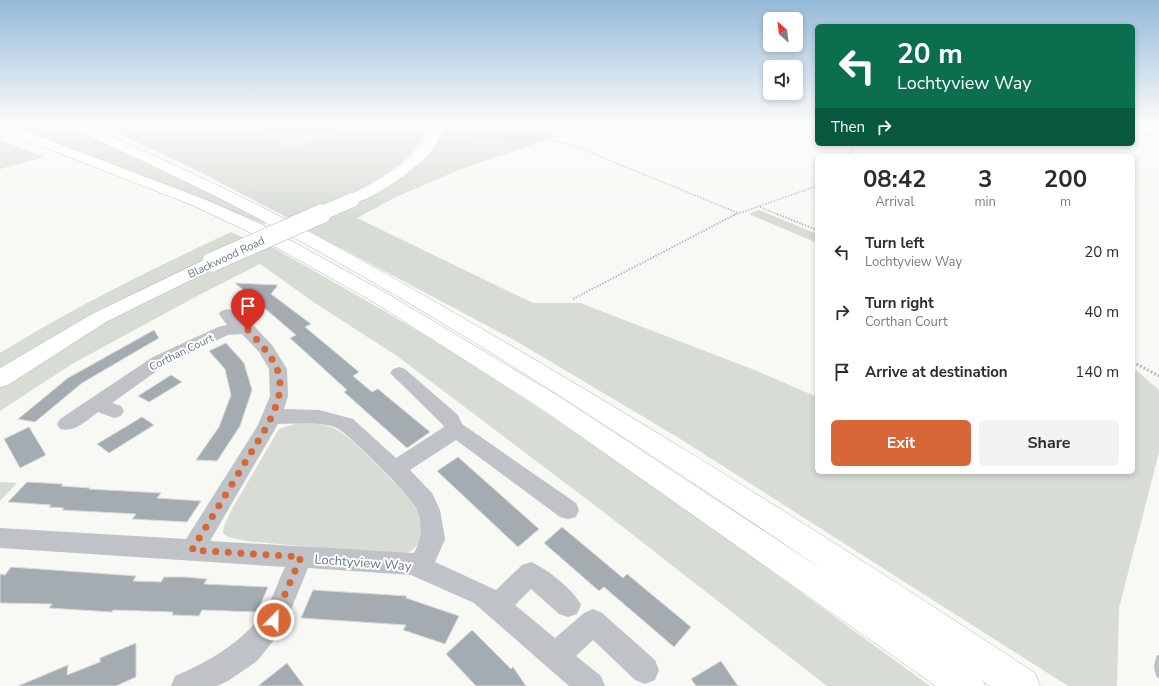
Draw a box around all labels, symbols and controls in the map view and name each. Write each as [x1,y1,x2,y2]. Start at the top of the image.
north arrow [763,12,803,52]
map controls [763,12,803,100]
text: 20 m [897,35,963,73]
icon: left [831,40,883,92]
button: sound [763,60,803,100]
text: Lochtyview Way [897,71,1031,95]
icon: right [873,116,895,138]
text: Then [831,117,865,137]
text: 08:42 [863,163,926,195]
text: 3 [978,163,992,195]
text: 200 [1044,163,1087,195]
text: Arrival [875,193,914,211]
text: min [974,193,996,211]
text: m [1060,193,1071,211]
street label: Blackwood Road [185,233,267,282]
text: Turn left [865,233,924,253]
icon: left [831,241,853,263]
text: 20 m [1084,242,1119,262]
text: Lochtyview Way [865,253,962,271]
pin [231,289,265,330]
text: Turn right [865,293,934,313]
icon: arrive [237,295,259,317]
icon: right [831,301,853,323]
text: 40 m [1084,302,1119,322]
text: Corthan Court [865,313,947,331]
street label: Corthan Court [147,330,216,374]
icon: arrive [831,361,853,383]
text: Arrive at destination [865,362,1008,382]
text: 140 m [1075,362,1119,382]
button: Exit [831,420,971,466]
button: Share [979,420,1119,466]
street label: Lochtyview Way [314,551,412,575]
position arrow [253,599,295,641]

